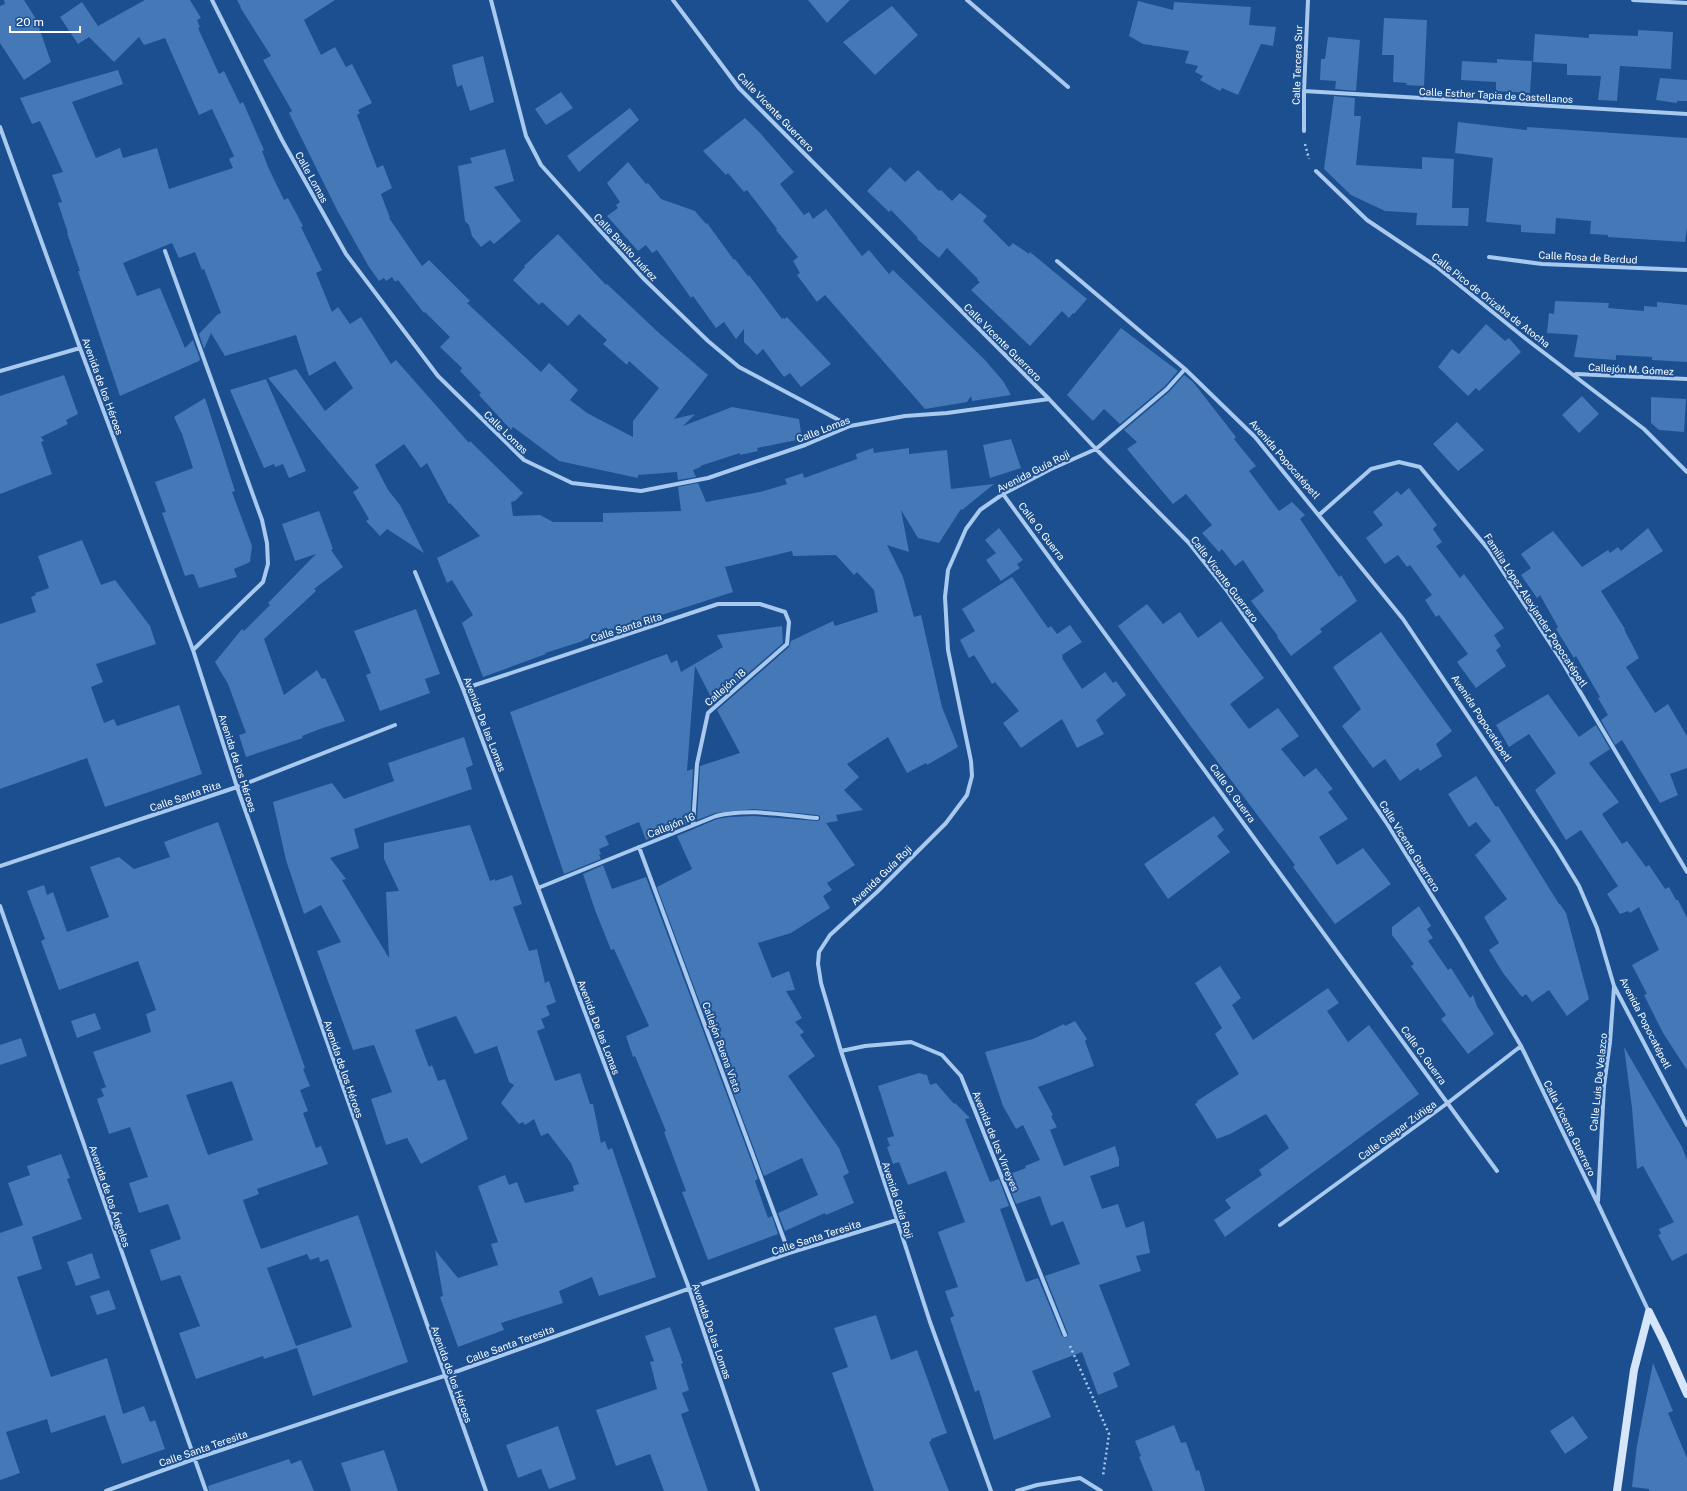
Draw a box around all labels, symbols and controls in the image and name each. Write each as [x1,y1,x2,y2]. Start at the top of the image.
scale bar [10,8,80,34]
text: 20 m [16,15,44,29]
street label: Calle Tercera Sur [1290,25,1304,105]
street label: Calle Vicente Guerrero [735,70,817,154]
street label: Calle Esther Tapia de Castellanos [1419,85,1573,105]
street label: Calle Lomas [293,149,331,205]
street label: Calle Benito Juárez [592,211,660,283]
street label: Calle Rosa de Berdud [1538,248,1638,266]
street label: Calle Pico de Orizaba de Atocha [1430,250,1552,350]
street label: Calle Vicente Guerrero [962,301,1045,384]
street label: Avenida de los Héroes [80,336,126,436]
street label: Callejón M. Gómez [1588,361,1674,377]
street label: Calle Lomas [482,408,530,456]
street label: Calle Lomas [794,413,852,445]
street label: Avenida Popocatépetl [1247,417,1323,501]
street label: Avenida Guía Roji [995,447,1071,495]
street label: Calle O. Guerra [1016,500,1068,562]
street label: Familia López Alexjander Popocatépetl [1482,531,1590,689]
street label: Calle Vicente Guerrero [1189,533,1262,625]
street label: Calle Santa Rita [589,610,663,644]
street label: Callejón 18 [702,666,748,708]
street label: Avenida Popocatépetl [1449,672,1515,764]
street label: Avenida De las Lomas [461,675,509,773]
street label: Avenida de los Héroes [216,712,260,814]
street label: Calle O. Guerra [1208,761,1258,825]
street label: Calle Santa Rita [148,778,222,814]
street label: Calle Vicente Guerrero [1377,798,1443,894]
street label: Callejón 16 [645,810,697,840]
street label: Avenida Guía Roji [848,843,914,907]
street label: Avenida Popocatépetl [1618,975,1674,1071]
street label: Avenida De las Lomas [575,978,623,1076]
street label: Callejón Buena Vista [700,1000,744,1094]
street label: Avenida de los Héroes [322,1019,366,1119]
street label: Calle O. Guerra [1399,1023,1449,1087]
street label: Calle Luis De Velazco [1587,1032,1609,1132]
street label: Calle Vicente Guerrero [1542,1078,1599,1178]
street label: Avenida de los Virreyes [970,1089,1022,1193]
street label: Calle Gaspar Zúñiga [1356,1098,1438,1162]
street label: Avenida de los Ángeles [87,1143,133,1249]
street label: Avenida Guía Roji [880,1160,916,1240]
street label: Calle Santa Teresita [770,1217,862,1257]
street label: Avenida De las Lomas [690,1281,734,1381]
street label: Calle Santa Teresita [464,1322,556,1366]
street label: Avenida de los Héroes [429,1324,475,1424]
street label: Calle Santa Teresita [157,1427,249,1469]

